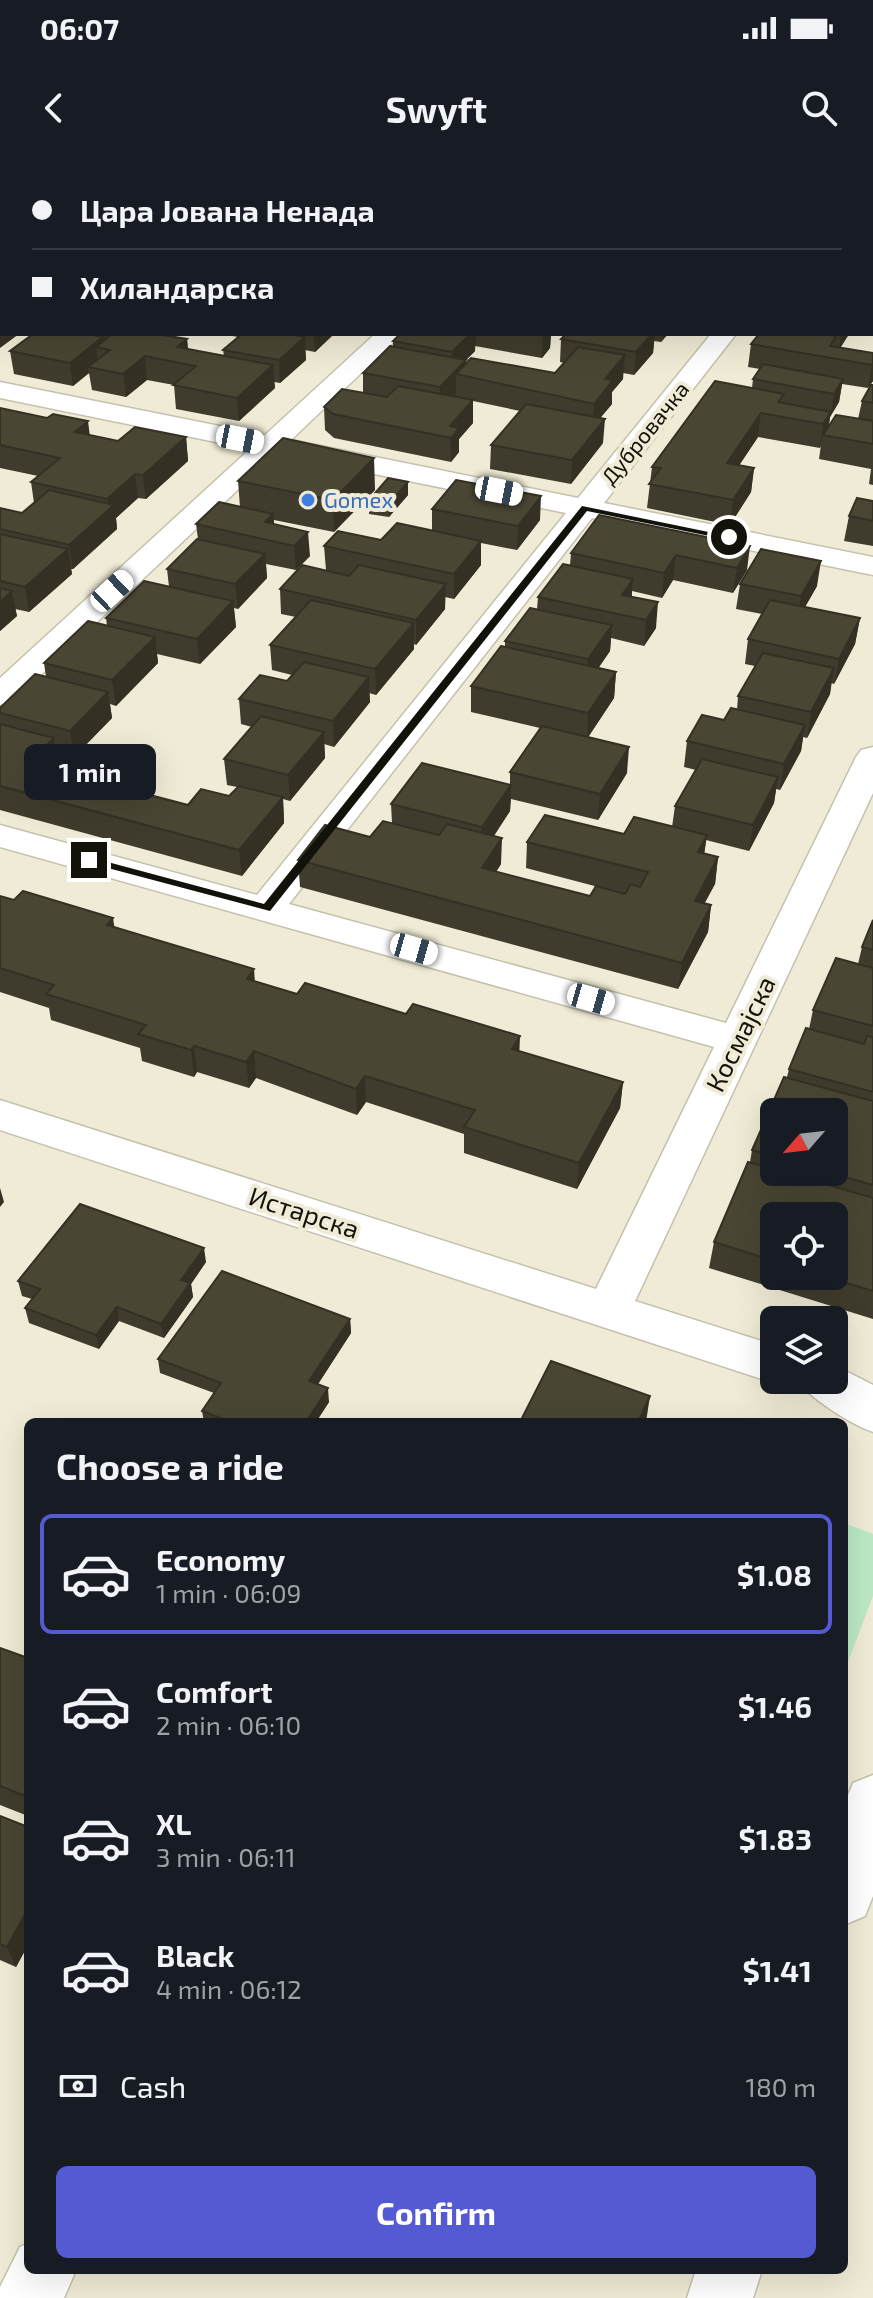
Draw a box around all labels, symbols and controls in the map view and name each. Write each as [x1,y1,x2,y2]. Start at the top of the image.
text: 06:07 [40,10,119,46]
icon: back [32,86,76,130]
icon: search [797,86,841,130]
text: Swyft [386,87,487,130]
text: Цара Јована Ненада [80,192,375,228]
text: Хиландарска [80,269,274,305]
street label: Дубровачка [595,376,694,490]
car [214,423,266,455]
car [473,475,525,507]
place label: Gomex [324,486,393,512]
marker: Gomex [299,491,317,509]
route start [711,519,747,555]
car [86,566,138,616]
callout: 1 min [23,744,155,800]
text: 1 min [59,756,121,787]
route end [71,842,107,878]
car [388,931,440,967]
street label: Космајска [698,971,781,1096]
car [565,981,617,1017]
north arrow [760,1098,848,1186]
map controls [760,1098,848,1394]
street label: Истарска [245,1179,364,1244]
button: locate [760,1202,848,1290]
button: layers [760,1306,848,1394]
text: Choose a ride [56,1444,284,1487]
icon: car [60,1538,132,1610]
text: Economy [156,1541,285,1577]
text: $1.08 [737,1556,812,1592]
text: 1 min · 06:09 [156,1577,301,1608]
icon: car [60,1670,132,1742]
text: Comfort [156,1673,273,1709]
text: $1.46 [738,1688,812,1724]
text: 2 min · 06:10 [156,1709,301,1740]
icon: car [60,1802,132,1874]
text: XL [156,1805,191,1841]
text: $1.83 [739,1820,812,1856]
text: 3 min · 06:11 [156,1841,296,1872]
icon: car [60,1934,132,2006]
text: Black [156,1937,234,1973]
text: $1.41 [742,1952,812,1988]
text: 4 min · 06:12 [156,1973,302,2004]
icon: cash [56,2064,100,2108]
text: Cash [120,2068,186,2104]
text: 180 m [746,2071,816,2102]
button: Confirm [56,2166,816,2258]

